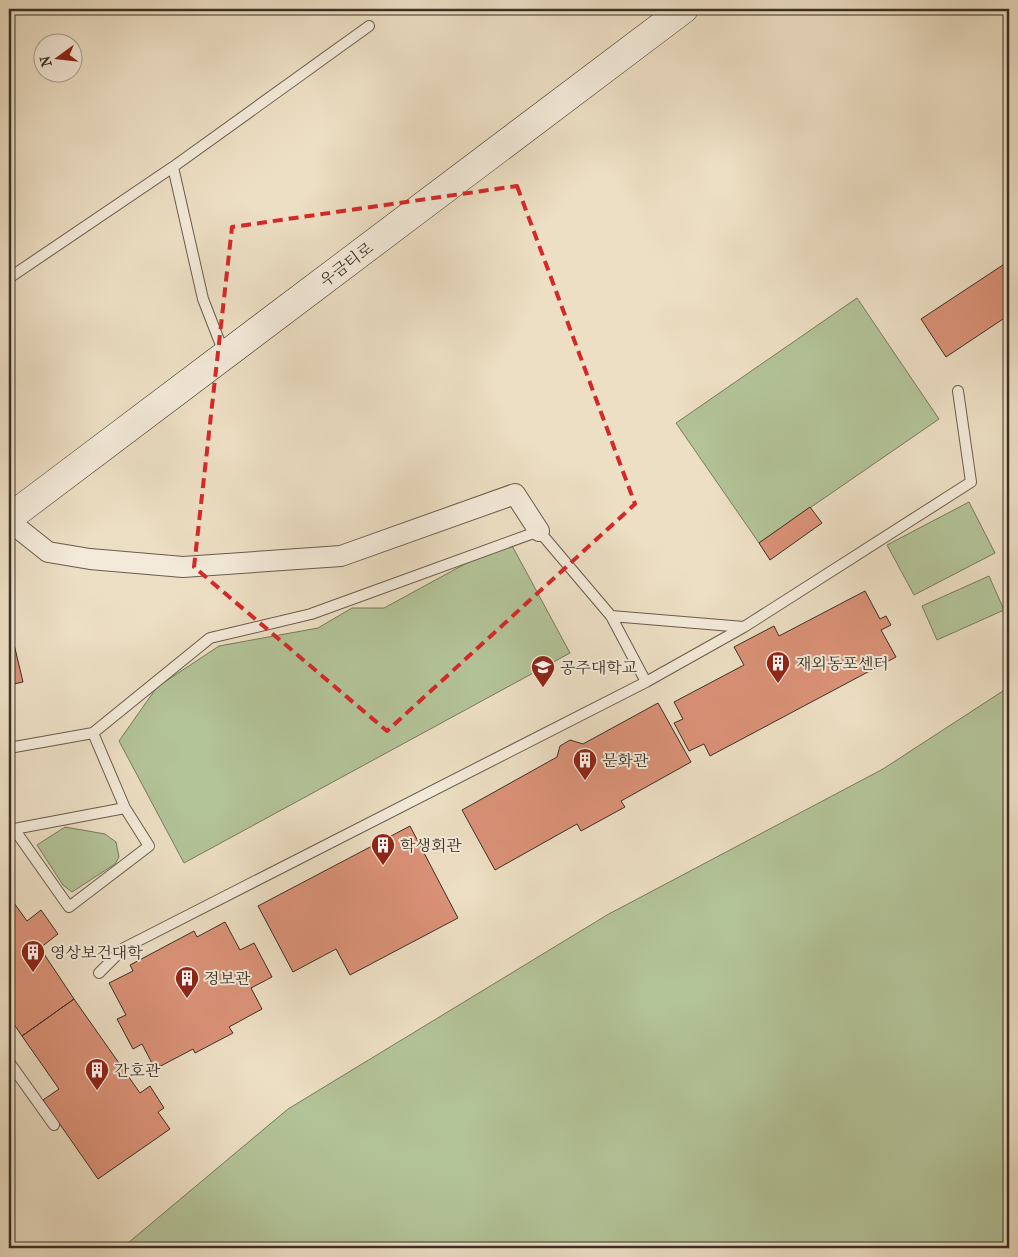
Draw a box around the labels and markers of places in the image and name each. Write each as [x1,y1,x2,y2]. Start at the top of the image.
building icon: 재외동포센터 [765,650,791,684]
school or university icon: 공주대학교 [530,654,556,688]
place label: 재외동포센터 [796,654,889,673]
place label: 공주대학교 [560,658,637,677]
building icon: 문화관 [572,747,598,781]
place label: 문화관 [602,751,649,770]
building icon: 학생회관 [370,832,396,866]
place label: 학생회관 [400,836,462,855]
building icon: 영상보건대학 [20,939,46,973]
place label: 영상보건대학 [50,943,143,962]
building icon: 정보관 [174,965,200,999]
place label: 정보관 [204,969,251,988]
building icon: 간호관 [84,1057,110,1091]
place label: 간호관 [114,1061,161,1080]

